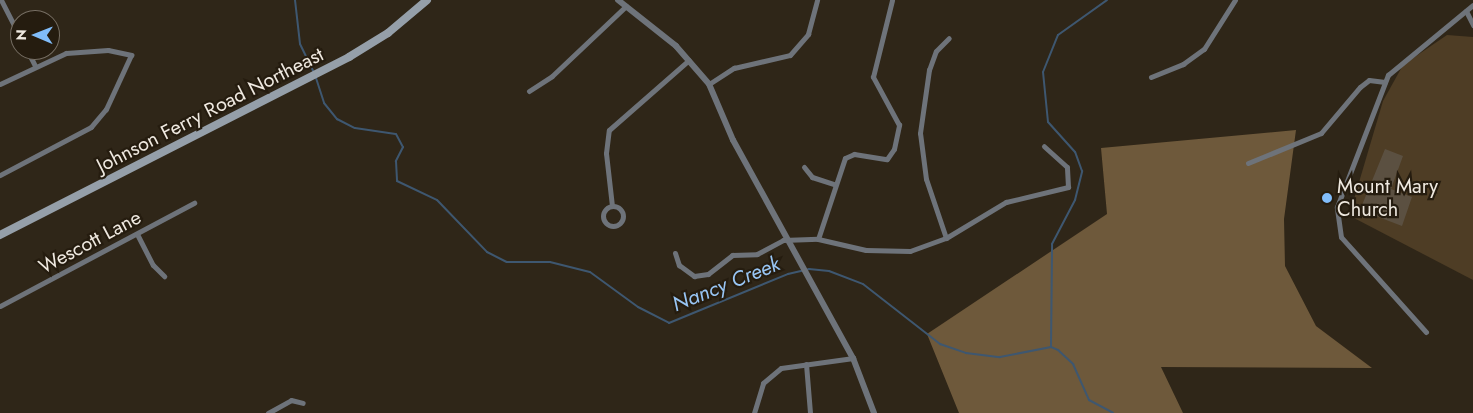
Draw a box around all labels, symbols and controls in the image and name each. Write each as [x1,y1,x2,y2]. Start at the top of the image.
north arrow [10,10,60,60]
text: N [11,29,31,40]
street label: Johnson Ferry Road Northeast [92,42,328,178]
place label: Mount Mary Church [1337,175,1438,222]
marker: Mount Mary Church [1321,192,1333,204]
street label: Wescott Lane [35,205,145,279]
water label: Nancy Creek [669,251,783,317]

